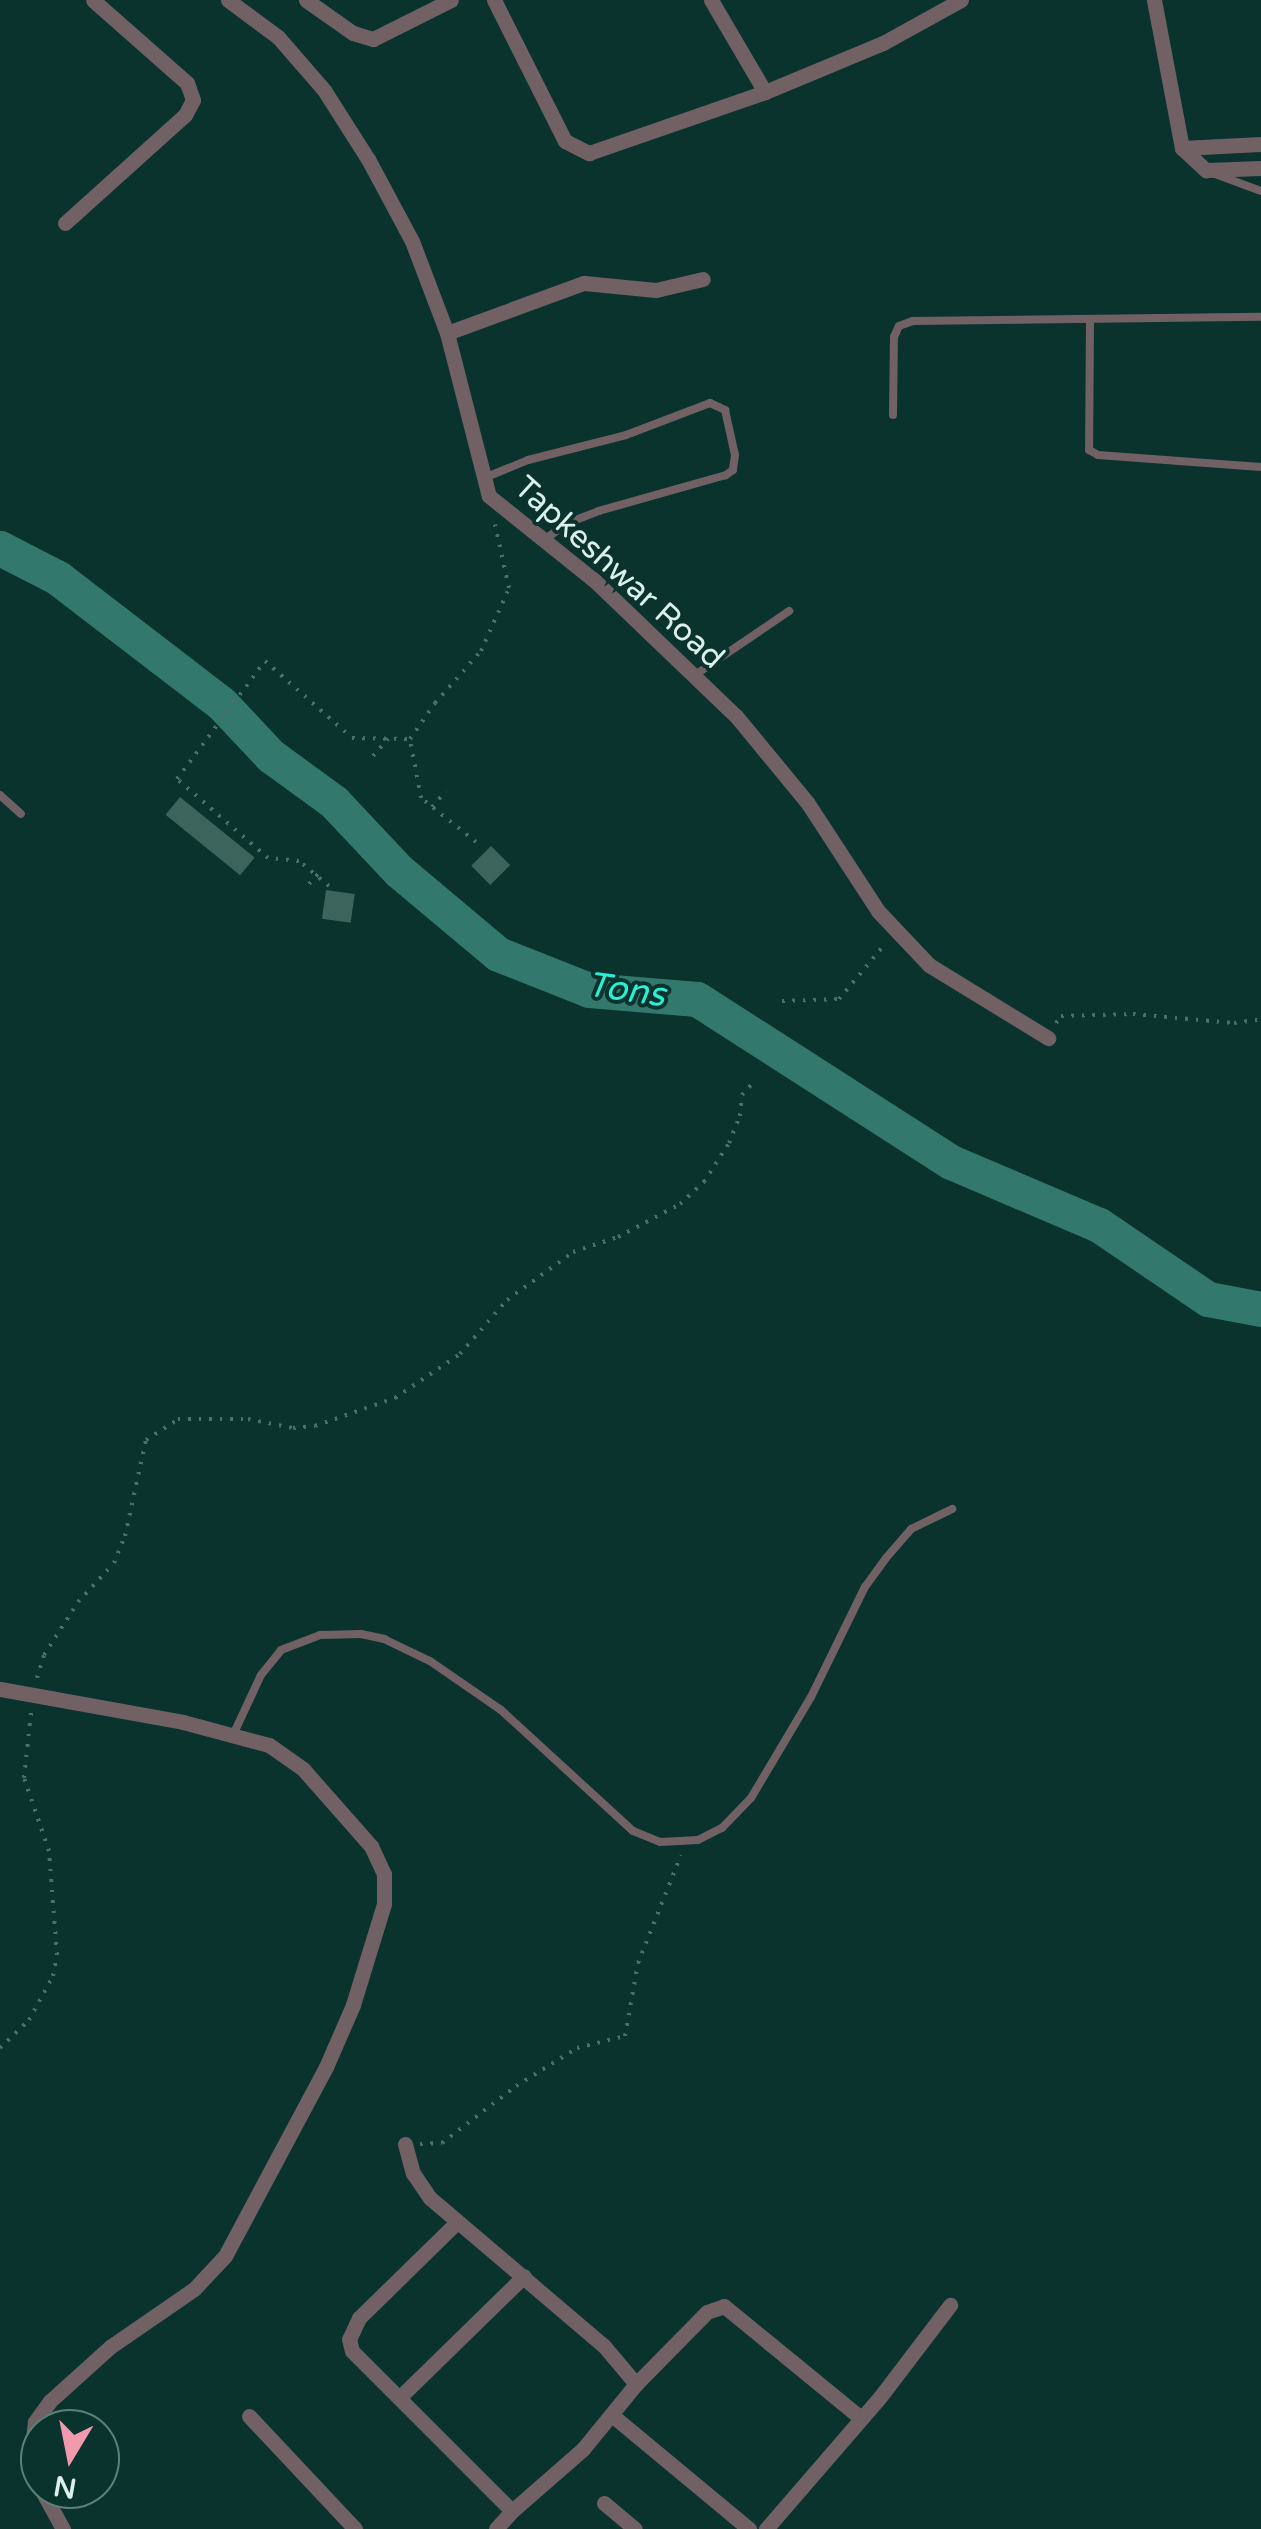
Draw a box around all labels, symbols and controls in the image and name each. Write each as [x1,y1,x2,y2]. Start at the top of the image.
street label: Tapkeshwar Road [506,469,732,677]
water label: Tons [584,964,668,1016]
north arrow [20,2409,120,2509]
text: N [51,2468,79,2505]

